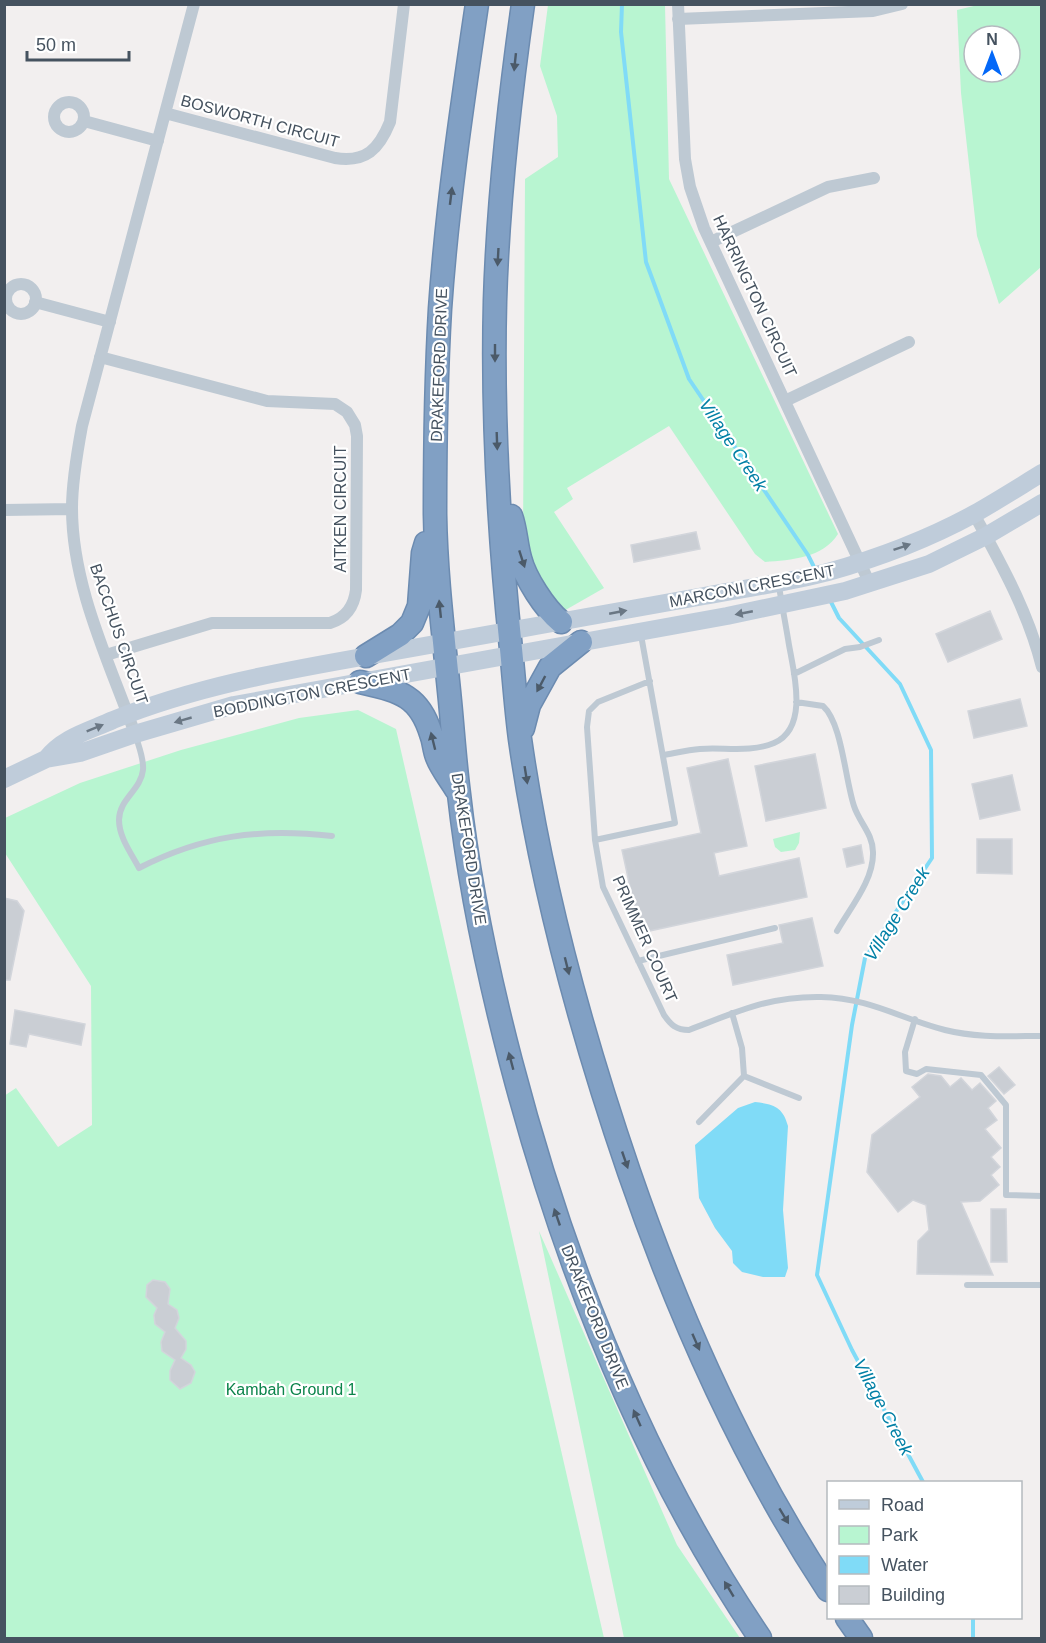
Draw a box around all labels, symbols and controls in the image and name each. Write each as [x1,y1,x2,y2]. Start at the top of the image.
scale bar [27,24,129,62]
north arrow [962,24,1022,84]
text: N [986,31,998,48]
text: 50 m [36,35,76,55]
one-way arrow [510,53,520,72]
street label: BOSWORTH CIRCUIT [179,92,341,150]
one-way arrow [446,187,456,206]
street label: HARRINGTON CIRCUIT [710,212,800,380]
one-way arrow [493,247,502,266]
street label: DRAKEFORD DRIVE [428,288,450,442]
one-way arrow [490,344,500,363]
water label: Village Creek [695,395,772,496]
one-way arrow [492,431,501,450]
street label: AITKEN CIRCUIT [332,445,349,573]
one-way arrow [893,542,911,552]
one-way arrow [517,551,527,569]
street label: BACCHUS CIRCUIT [87,561,151,707]
street label: MARCONI CRESCENT [668,562,836,610]
one-way arrow [436,600,445,619]
one-way arrow [609,607,628,616]
one-way arrow [734,609,753,618]
street label: BODDINGTON CRESCENT [212,665,412,720]
one-way arrow [536,675,546,692]
one-way arrow [174,716,192,725]
one-way arrow [86,723,104,733]
one-way arrow [427,732,437,750]
one-way arrow [522,766,531,785]
street label: DRAKEFORD DRIVE [449,772,489,926]
water label: Village Creek [860,863,934,965]
street label: PRIMMER COURT [609,873,681,1005]
one-way arrow [562,957,572,975]
one-way arrow [505,1051,515,1070]
one-way arrow [621,1151,631,1169]
one-way arrow [551,1208,561,1226]
street label: DRAKEFORD DRIVE [558,1243,632,1391]
one-way arrow [691,1333,701,1351]
water label: Village Creek [849,1355,917,1460]
park label: Kambah Ground 1 [226,1381,356,1398]
one-way arrow [632,1409,641,1426]
legend [827,1481,1022,1619]
text: Road [881,1495,924,1515]
one-way arrow [778,1508,789,1524]
text: Park [881,1525,919,1545]
text: Water [881,1555,928,1575]
one-way arrow [724,1581,735,1597]
text: Building [881,1585,945,1605]

